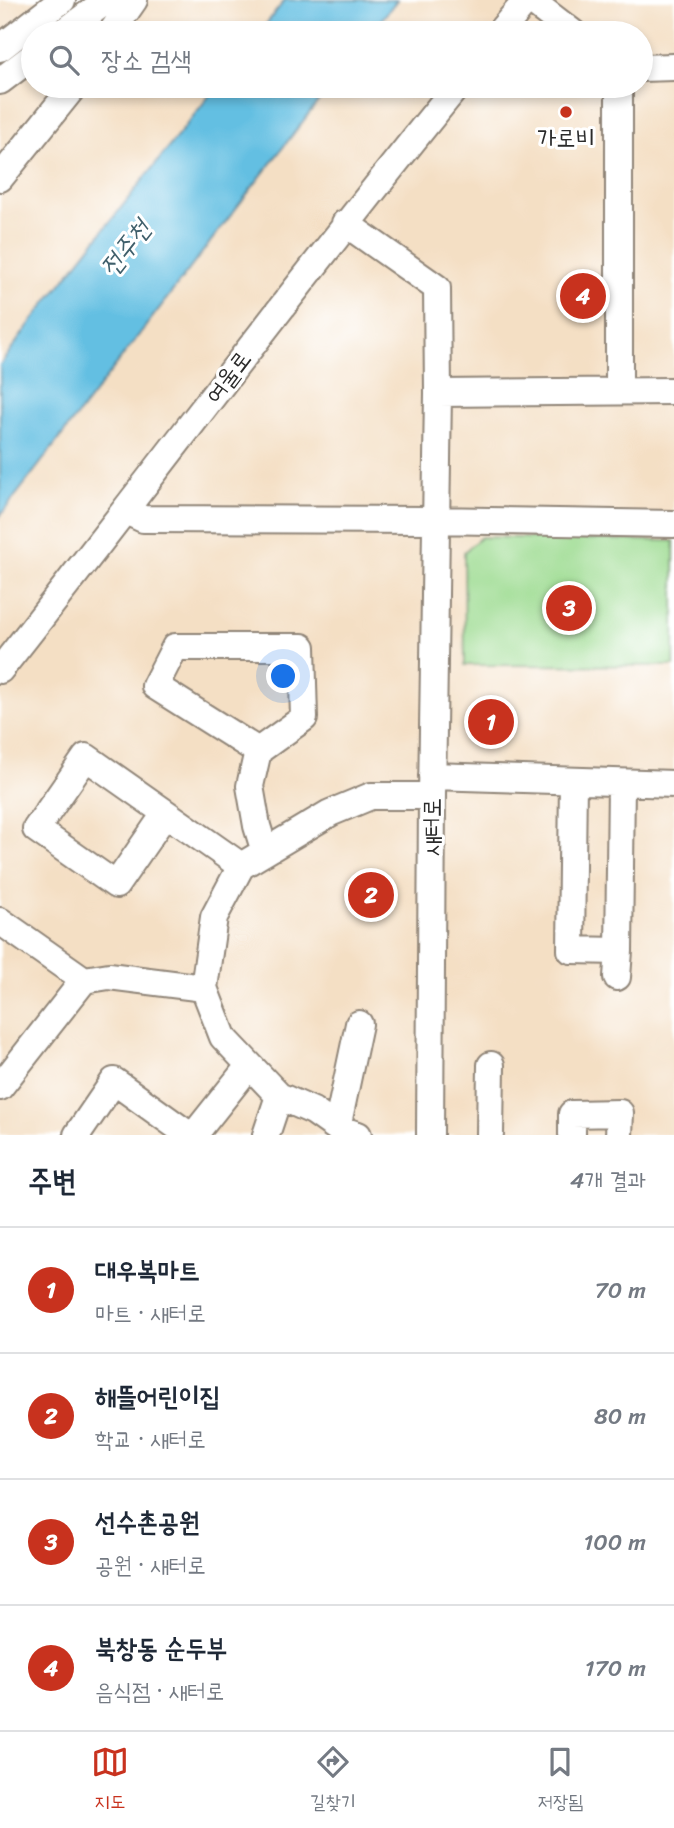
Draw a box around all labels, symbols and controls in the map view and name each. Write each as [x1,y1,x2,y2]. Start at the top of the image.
search box [21,21,653,98]
text: 장소 검색 [101,37,191,83]
icon: search [45,41,83,79]
marker: 가로비 [558,104,574,120]
place label: 가로비 [537,117,595,159]
water label: 전주천 [88,207,164,287]
pin: 4 [560,270,606,322]
street label: 여울로 [194,341,262,413]
pin: 3 [546,582,592,634]
your location [266,659,300,693]
pin: 1 [468,696,514,748]
street label: 새터로 [411,798,453,856]
pin: 2 [348,869,394,921]
text: 주변 [28,1154,76,1208]
text: 4개 결과 [570,1160,646,1201]
text: 대우복마트 [95,1247,200,1293]
text: 1 [46,1270,56,1311]
text: 70 m [595,1270,646,1311]
text: 마트 · 새터로 [95,1293,206,1334]
text: 해뜰어린이집 [95,1373,221,1419]
text: 2 [44,1396,58,1437]
text: 80 m [594,1396,646,1437]
text: 학교 · 새터로 [95,1419,206,1460]
text: 선수촌공원 [95,1499,200,1545]
text: 3 [45,1522,57,1563]
text: 100 m [583,1522,646,1563]
text: 공원 · 새터로 [95,1545,206,1586]
text: 북창동 순두부 [95,1625,227,1671]
text: 4 [44,1648,58,1689]
text: 170 m [585,1648,646,1689]
text: 음식점 · 새터로 [95,1671,224,1712]
tab: 지도 [91,1743,129,1818]
tab: 길찾기 [310,1743,356,1818]
tab: 저장됨 [537,1743,583,1818]

